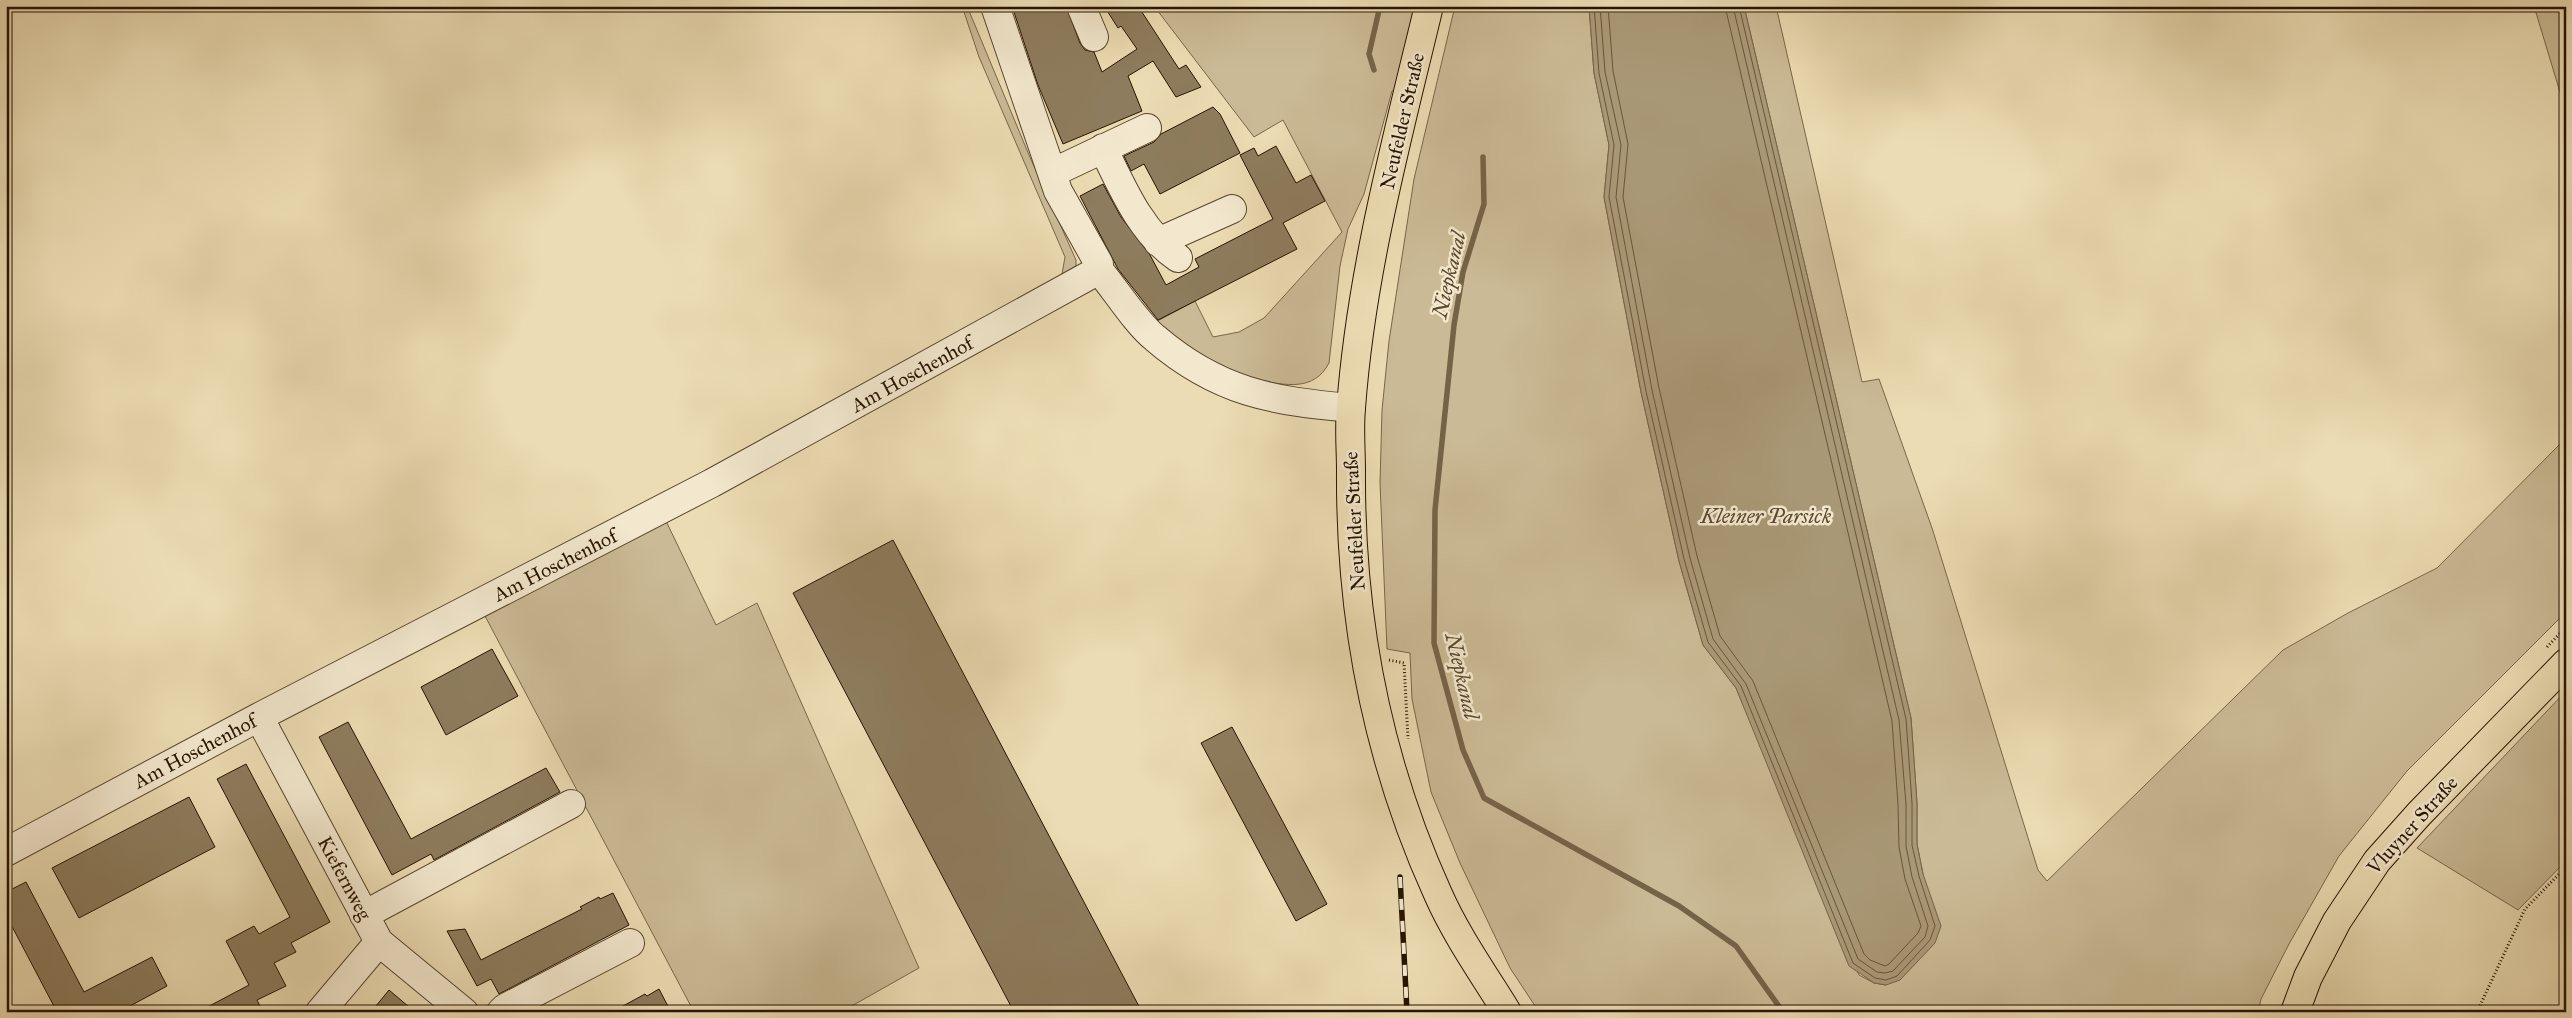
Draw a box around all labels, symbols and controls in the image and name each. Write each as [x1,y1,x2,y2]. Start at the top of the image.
street label: Neufelder Straße [1375,50,1429,192]
water label: Niepkanal [1426,227,1472,322]
street label: Am Hoschenhof [846,329,980,418]
street label: Neufelder Straße [1338,451,1370,591]
water label: Kleiner Parsick [1700,503,1832,529]
street label: Am Hoschenhof [488,522,624,607]
water label: Niepkanal [1439,629,1485,724]
street label: Am Hoschenhof [129,707,263,794]
street label: Vluyner Straße [2361,771,2462,880]
street label: Kiefernweg [312,832,377,925]

